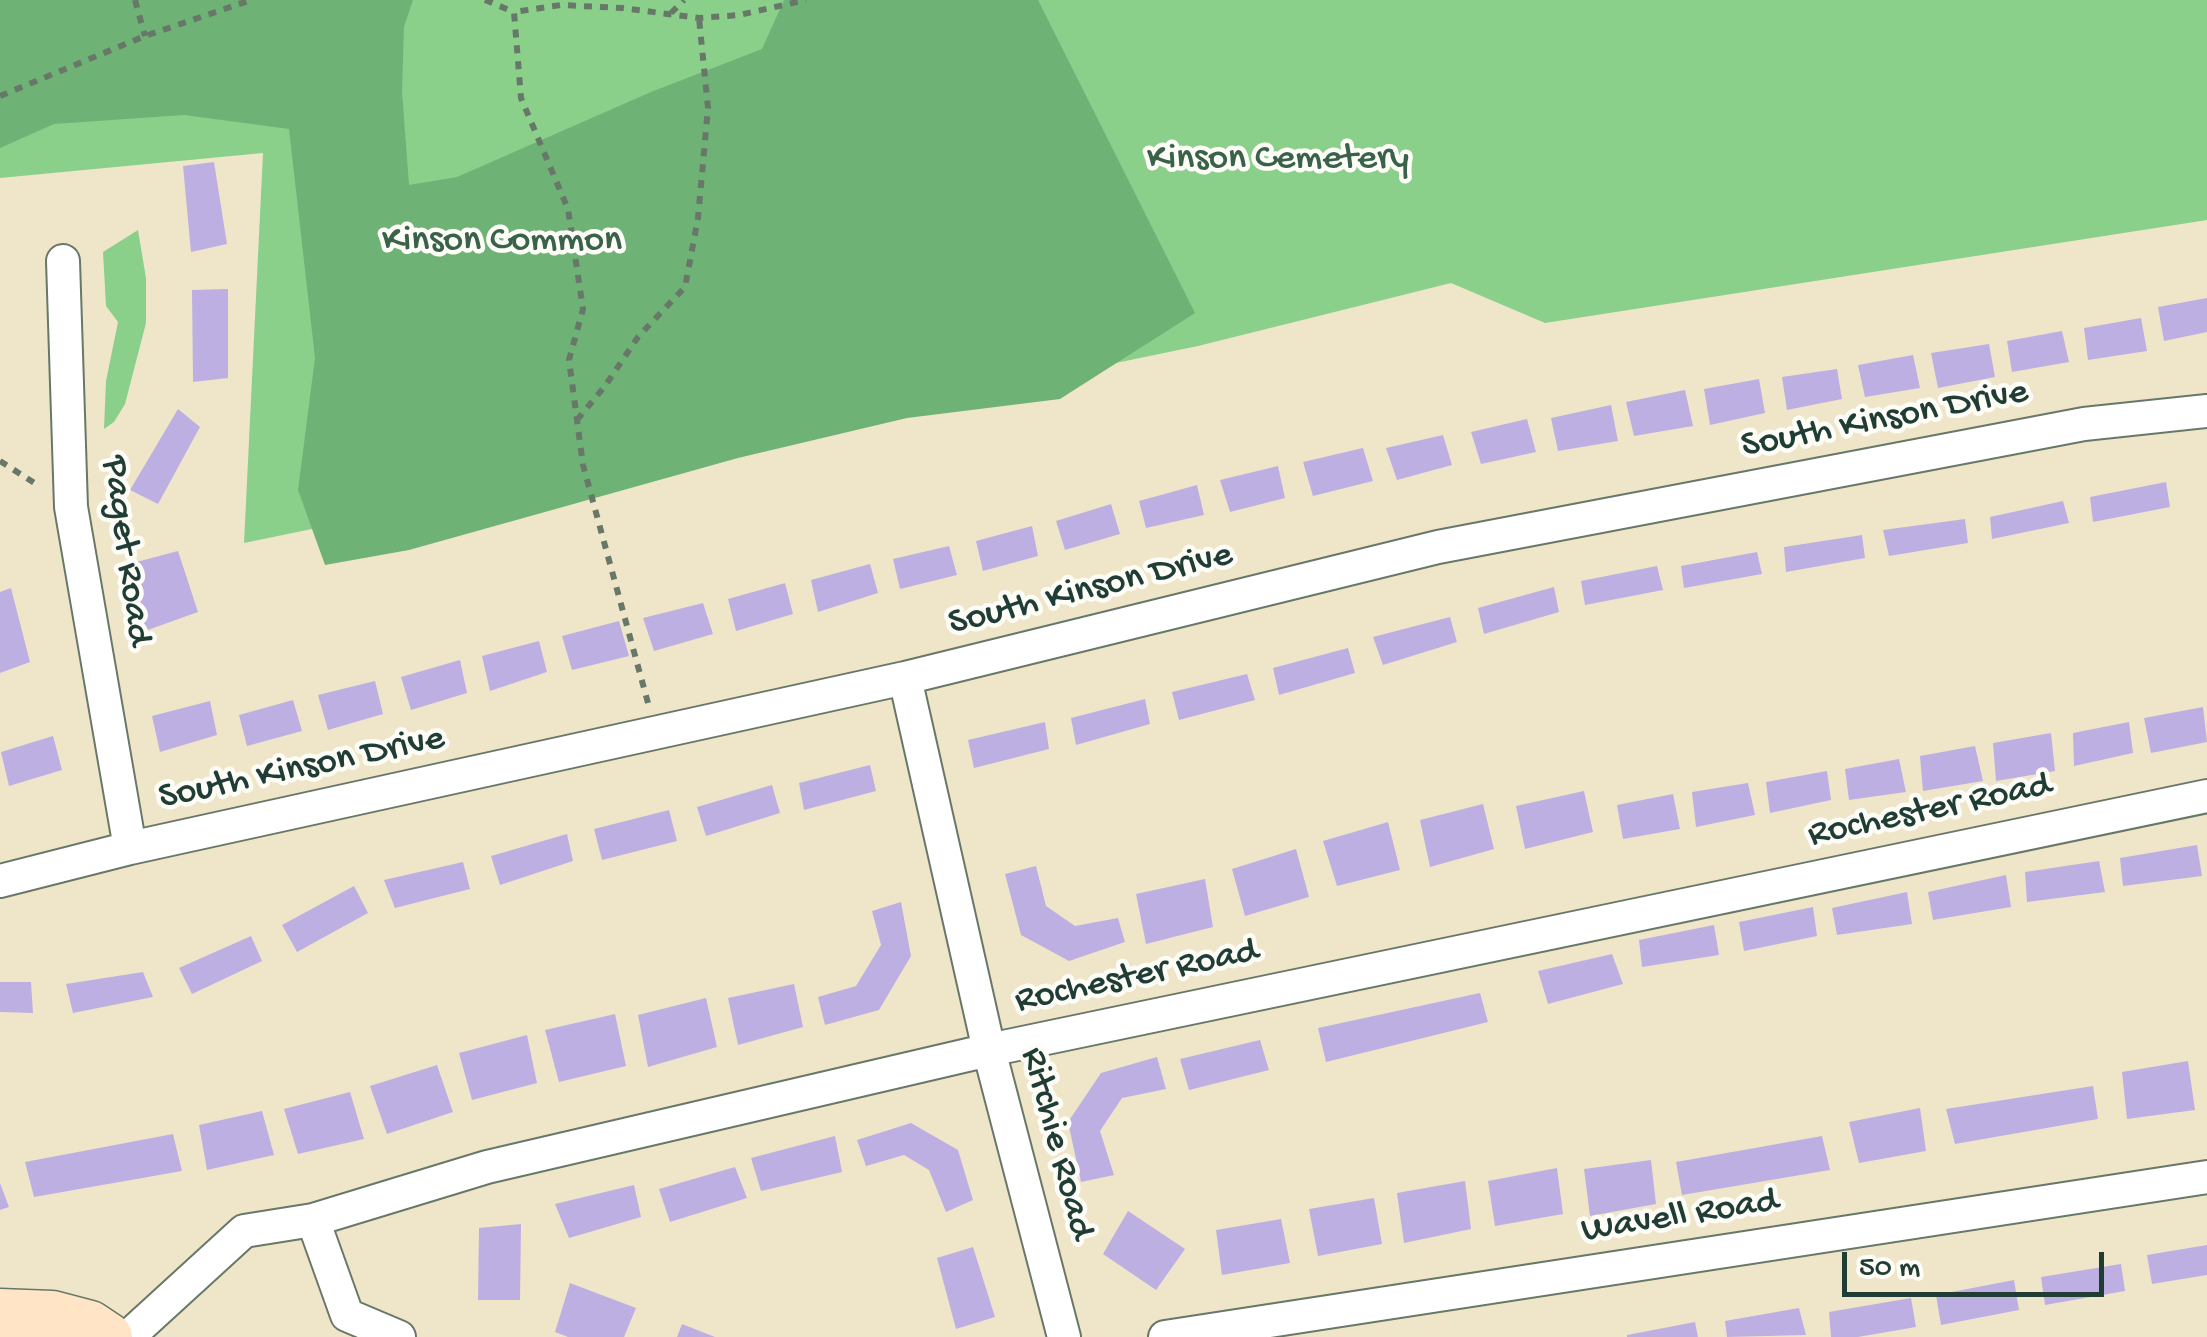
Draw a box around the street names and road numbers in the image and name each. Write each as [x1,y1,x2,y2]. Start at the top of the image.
street label: South Kinson Drive [1738,371,2032,471]
street label: Paget Road [88,453,160,649]
street label: South Kinson Drive [944,534,1238,648]
street label: South Kinson Drive [155,717,449,823]
street label: Rochester Road [1804,764,2056,860]
street label: Rochester Road [1011,930,1263,1026]
street label: Ritchie Road [1008,1043,1102,1245]
street label: Wavell Road [1578,1180,1782,1256]

